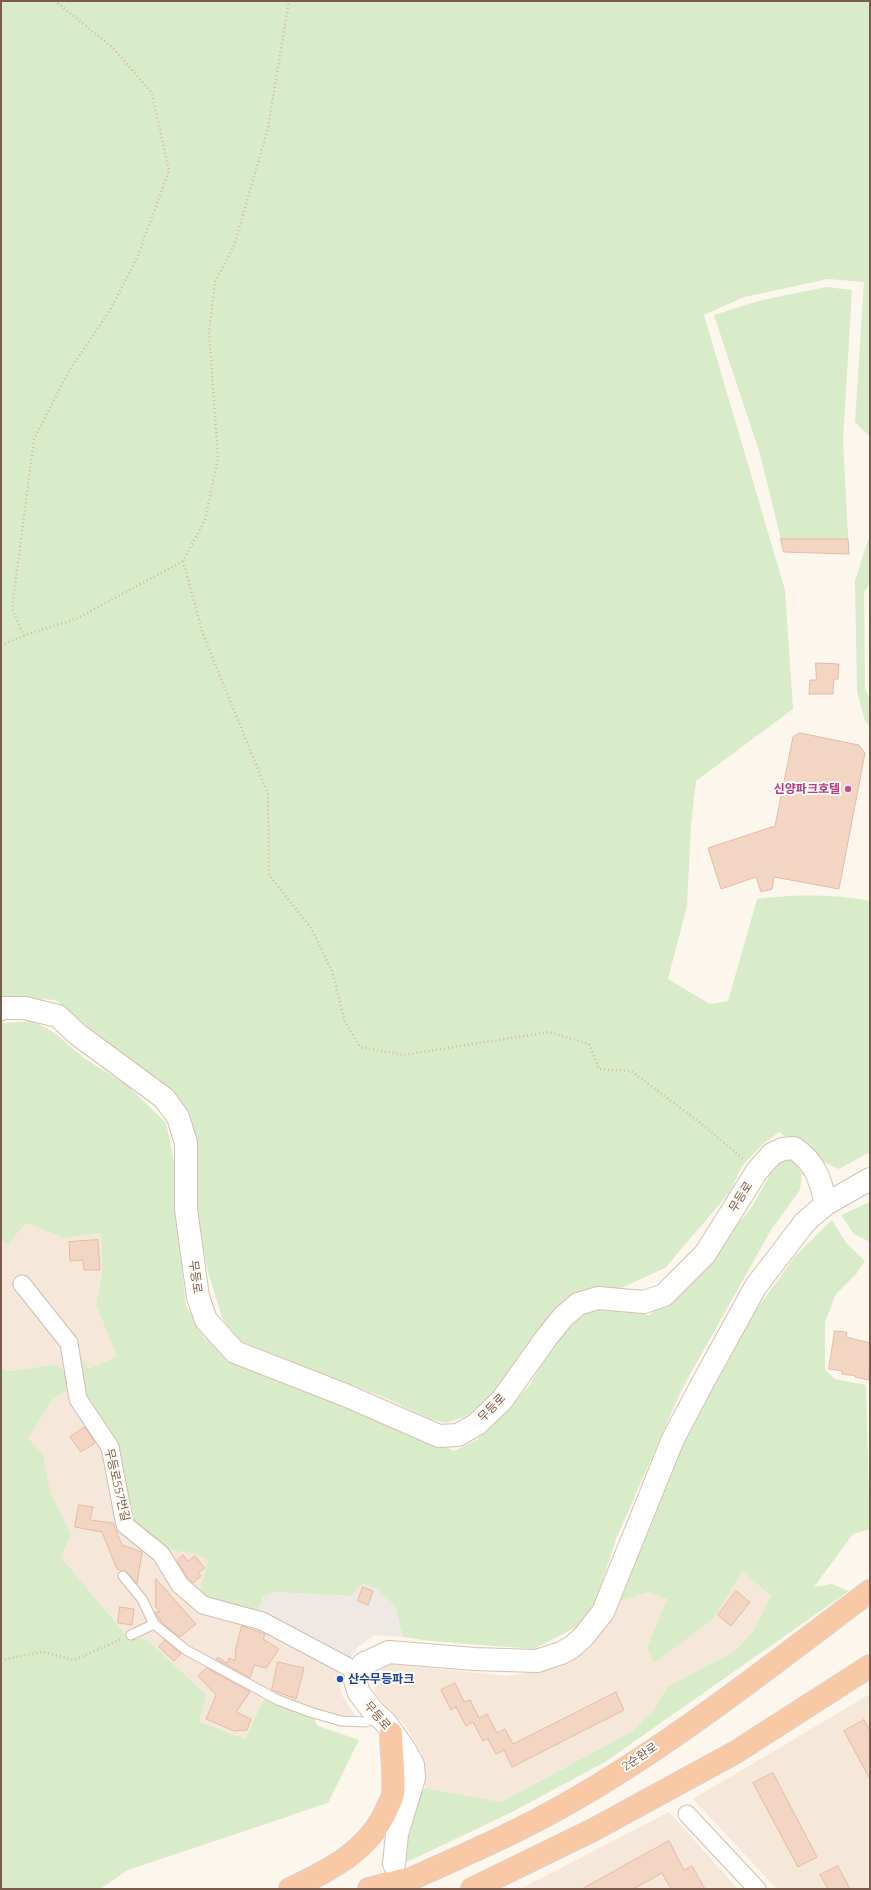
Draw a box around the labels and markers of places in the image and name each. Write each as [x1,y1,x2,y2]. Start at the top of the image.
place label: 신양파크호텔 [774,782,840,796]
marker: 신양파크호텔 [843,784,853,794]
place label: 산수무등파크 [348,1672,414,1686]
marker: 산수무등파크 [335,1674,345,1684]

